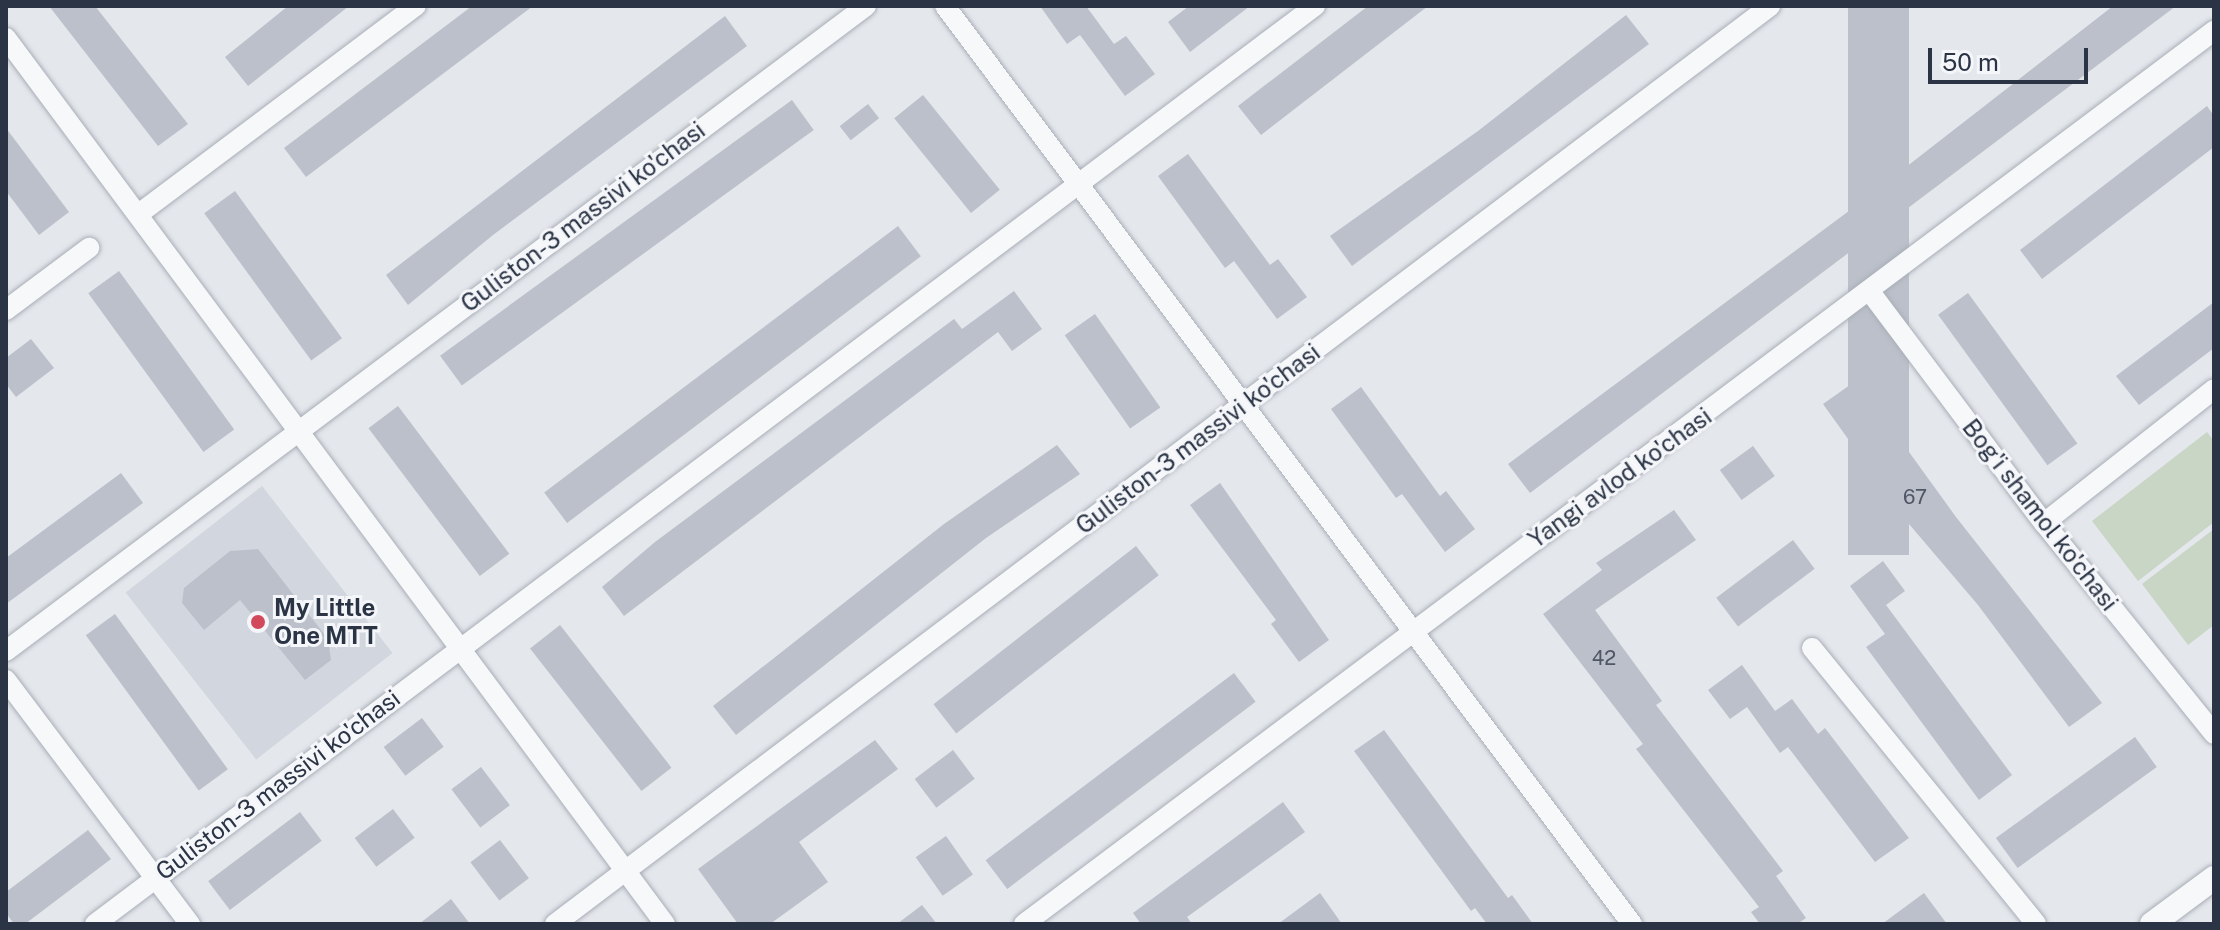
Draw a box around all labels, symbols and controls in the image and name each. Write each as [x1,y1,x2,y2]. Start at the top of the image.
scale bar [1932,32,2092,82]
text: 50 m [1942,48,1999,76]
street label: Guliston-3 massivi ko'chasi [455,116,711,318]
street label: Guliston-3 massivi ko'chasi [1070,338,1326,540]
street label: Yangi avlod ko'chasi [1523,402,1717,554]
street label: Bog'i shamol ko'chasi [1956,413,2124,617]
house number: 67 [1903,485,1927,509]
place label: My Little One MTT [274,594,378,650]
marker: My Little One MTT [249,613,267,631]
house number: 42 [1592,646,1616,670]
street label: Guliston-3 massivi ko'chasi [150,684,406,886]

